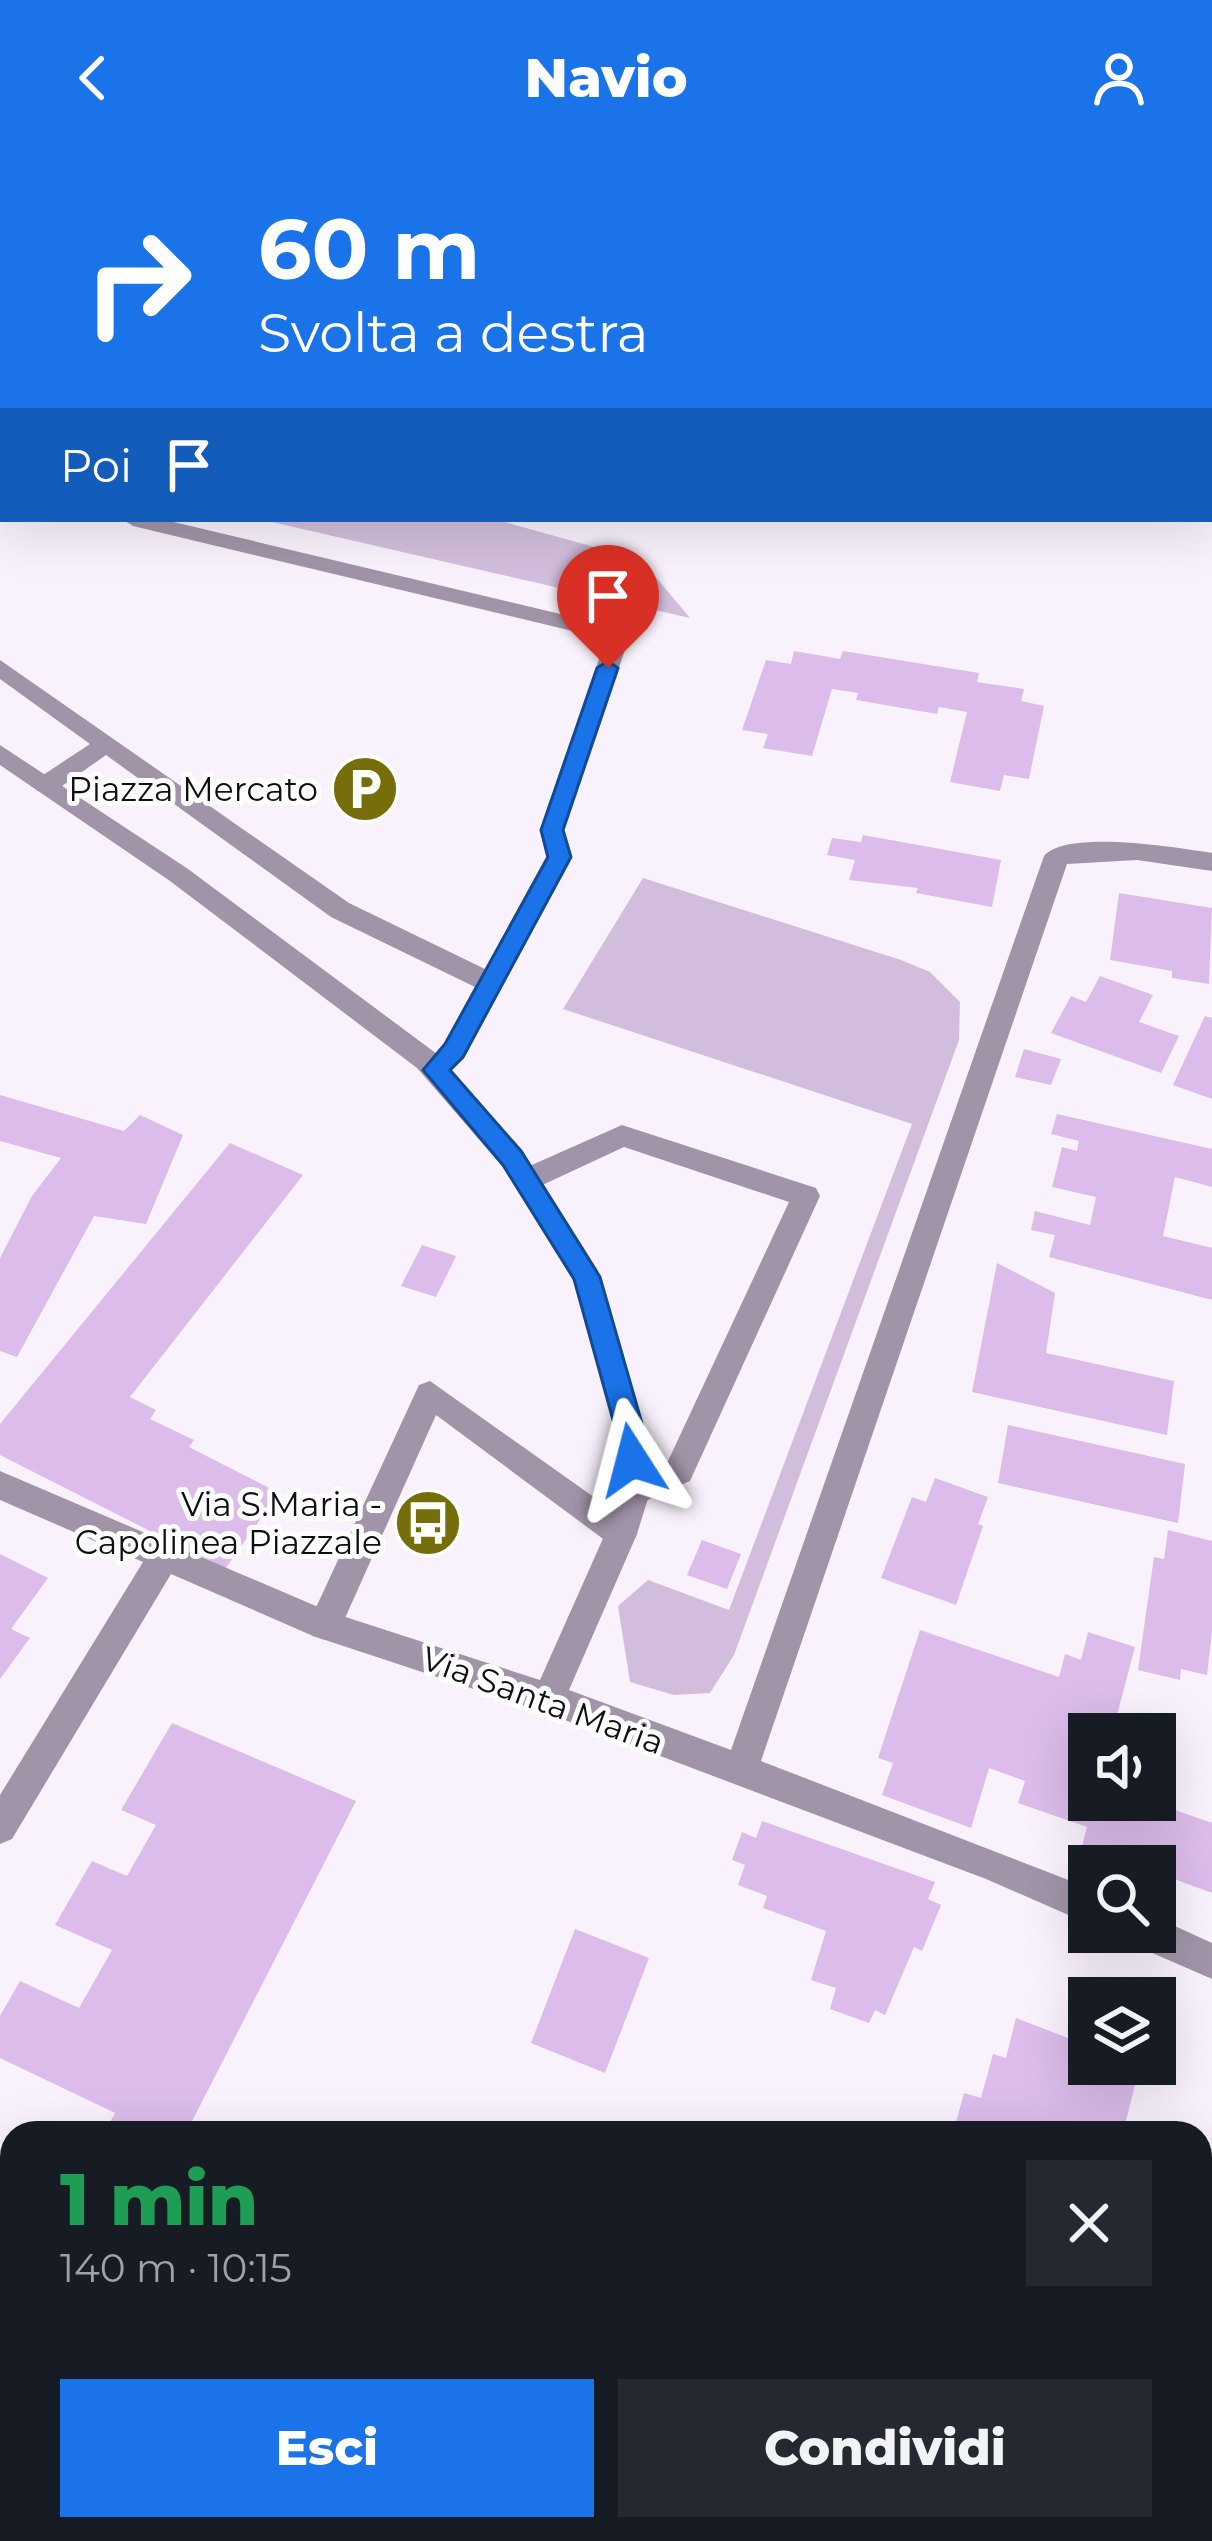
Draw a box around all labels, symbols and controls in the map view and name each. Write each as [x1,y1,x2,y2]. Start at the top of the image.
icon: back [60,45,126,111]
text: Navio [524,45,688,111]
icon: person [1086,45,1152,111]
text: 60 m [258,198,480,300]
icon: right [60,204,216,360]
text: Svolta a destra [258,300,649,366]
icon: arrive [156,432,222,498]
text: Poi [60,438,132,493]
pin [557,545,659,668]
icon: arrive [575,563,641,629]
parking icon: Piazza Mercato [330,754,400,824]
place label: Piazza Mercato [68,769,318,809]
position arrow [569,1397,695,1523]
place label: Via S.Maria - Capolinea Piazzale [75,1484,382,1562]
bus stop icon: Via S.Maria - Capolinea Piazzale [393,1488,463,1558]
street label: Via Santa Maria [416,1638,670,1762]
map controls [1068,1713,1176,2085]
button: sound [1068,1713,1176,1821]
button: search [1068,1845,1176,1953]
button: layers [1068,1977,1176,2085]
text: 1 min [60,2155,258,2243]
button: close [1026,2160,1152,2286]
text: 140 m · 10:15 [60,2244,292,2292]
button: Esci [60,2379,594,2517]
button: Condividi [618,2379,1152,2517]

